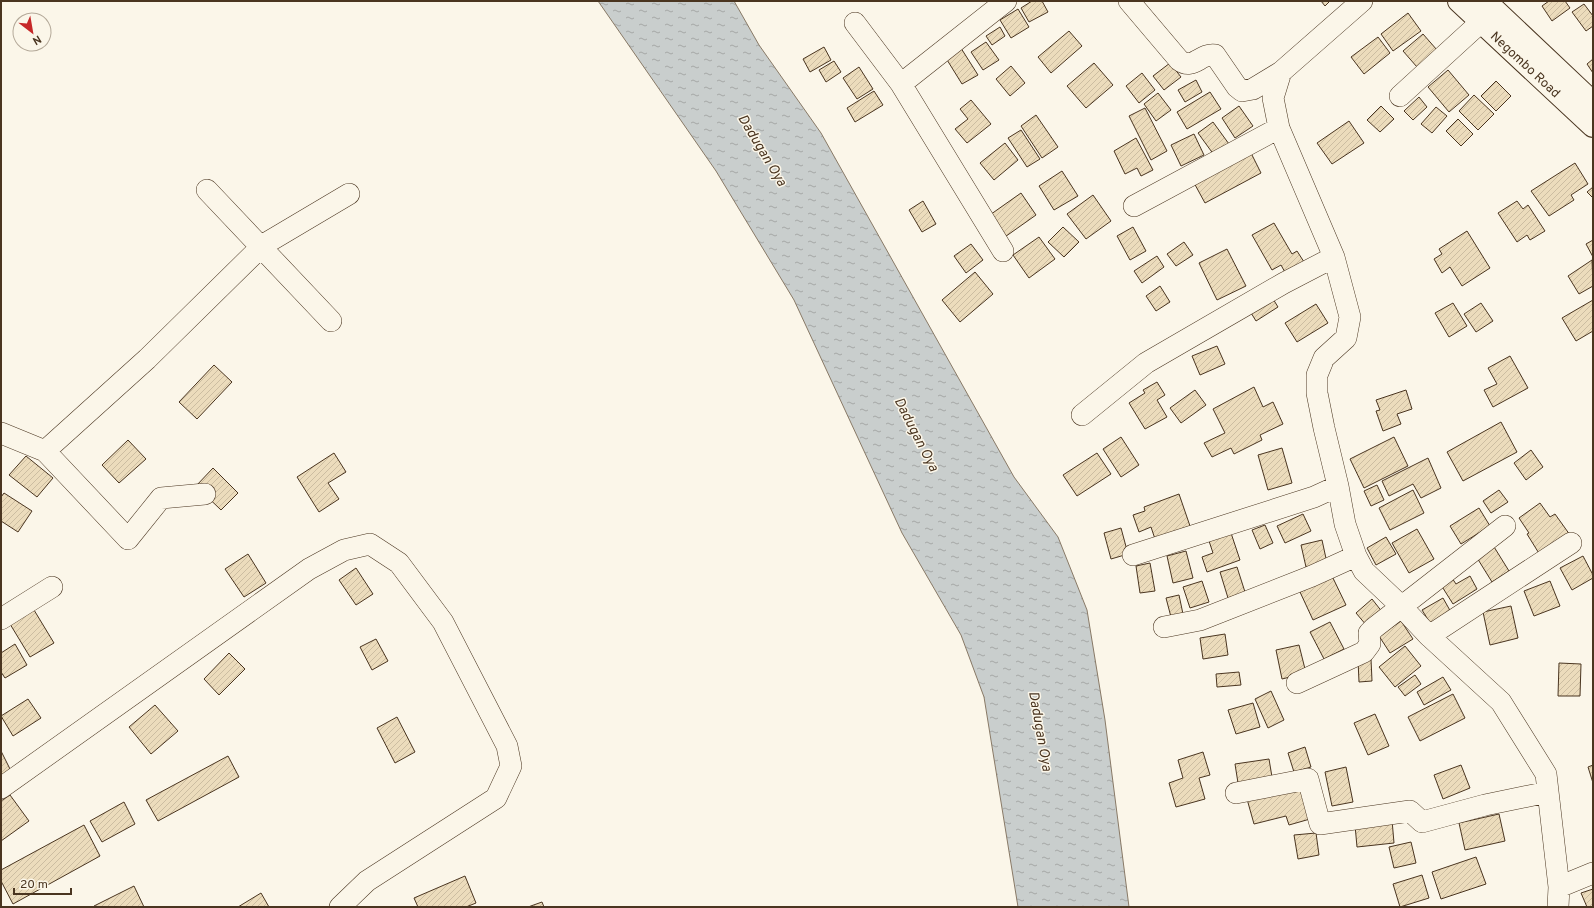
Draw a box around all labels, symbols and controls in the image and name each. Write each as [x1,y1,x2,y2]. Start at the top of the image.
north arrow [12,12,52,52]
street label: Negombo Road [1486,29,1563,102]
text: N [30,32,44,48]
water label: Dadugan Oya [734,112,790,191]
water label: Dadugan Oya [890,395,942,475]
water label: Dadugan Oya [1024,690,1055,773]
scale bar [14,870,71,896]
text: 20 m [20,877,48,893]

